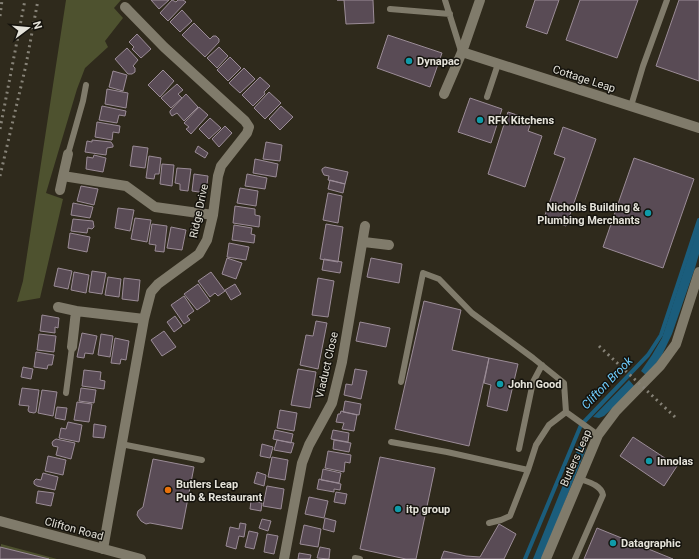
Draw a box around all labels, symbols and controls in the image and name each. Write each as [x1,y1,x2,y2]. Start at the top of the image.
north arrow [8,8,48,48]
text: N [30,20,45,31]
place label: Dynapac [417,55,460,68]
marker: Dynapac [404,56,414,66]
street label: Cottage Leap [551,63,617,95]
place label: RFK Kitchens [488,114,554,127]
marker: RFK Kitchens [475,115,485,125]
street label: Ridge Drive [187,183,211,239]
place label: Nicholls Building & Plumbing Merchants [537,201,641,227]
marker: Nicholls Building & Plumbing Merchants [643,208,653,218]
street label: Viaduct Close [313,330,341,399]
water label: Clifton Brook [579,353,636,412]
place label: John Good [508,378,562,391]
marker: John Good [495,379,505,389]
street label: Butlers Leap [558,427,594,489]
place label: Innolas [657,455,694,468]
marker: Innolas [644,456,654,466]
place label: Butlers Leap Pub & Restaurant [176,478,262,504]
marker: Butlers Leap Pub & Restaurant [163,485,173,495]
place label: itp group [406,503,450,516]
marker: itp group [393,504,403,514]
street label: Clifton Road [43,515,105,543]
place label: Datagraphic [621,537,681,550]
marker: Datagraphic [608,538,618,548]

